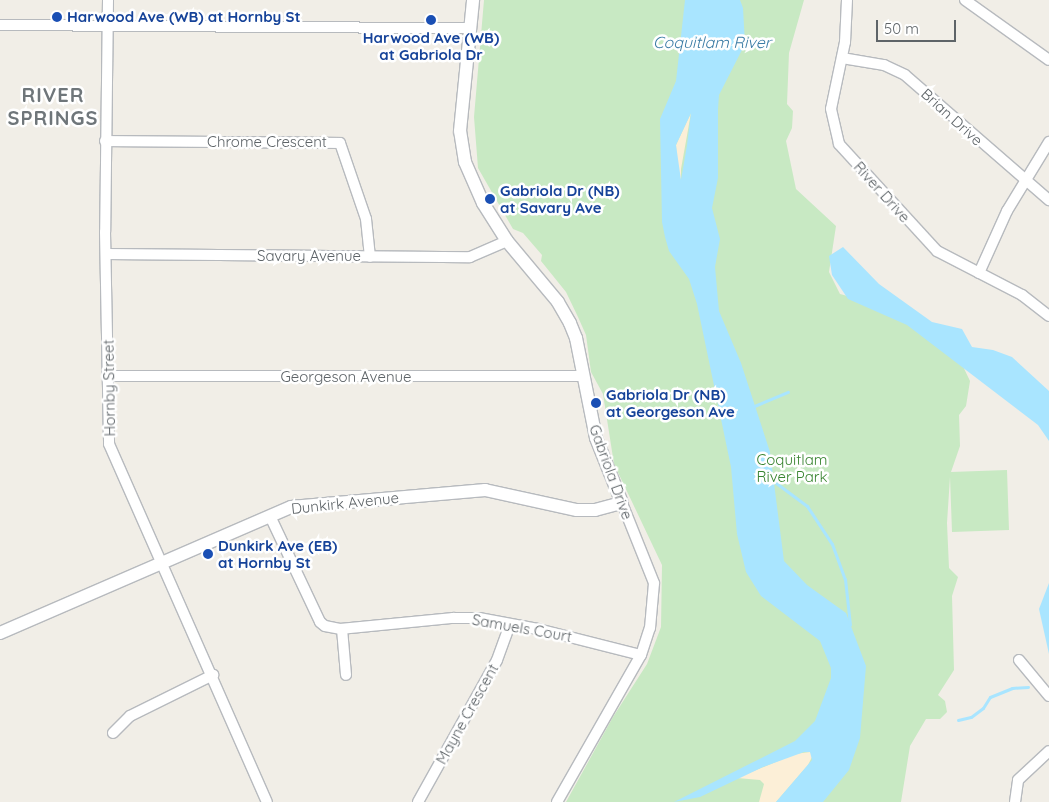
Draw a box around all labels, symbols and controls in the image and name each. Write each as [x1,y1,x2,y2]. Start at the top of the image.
place label: Harwood Ave (WB) at Hornby St [67,8,301,26]
scale bar [879,10,959,42]
marker: Harwood Ave (WB) at Hornby St [51,11,63,23]
marker: Harwood Ave (WB) at Gabriola Dr [425,14,437,26]
text: 50 m [884,19,919,38]
place label: Harwood Ave (WB) at Gabriola Dr [363,28,499,63]
water label: Coquitlam River [653,32,771,52]
district label: RIVER SPRINGS [7,83,99,130]
street label: Brian Drive [917,85,987,149]
street label: Chrome Crescent [207,133,327,151]
street label: River Drive [850,158,914,226]
place label: Gabriola Dr (NB) at Savary Ave [500,181,620,216]
marker: Gabriola Dr (NB) at Savary Ave [484,193,496,205]
street label: Savary Avenue [257,247,361,265]
street label: Hornby Street [99,339,119,437]
street label: Georgeson Avenue [280,368,412,386]
place label: Gabriola Dr (NB) at Georgeson Ave [606,385,735,420]
marker: Gabriola Dr (NB) at Georgeson Ave [590,397,602,409]
street label: Gabriola Drive [586,422,636,522]
park label: Coquitlam River Park [756,450,828,485]
street label: Dunkirk Avenue [290,488,400,518]
place label: Dunkirk Ave (EB) at Hornby St [218,536,337,571]
marker: Dunkirk Ave (EB) at Hornby St [202,548,214,560]
street label: Samuels Court [471,610,573,646]
street label: Mayne Crescent [432,661,502,767]

